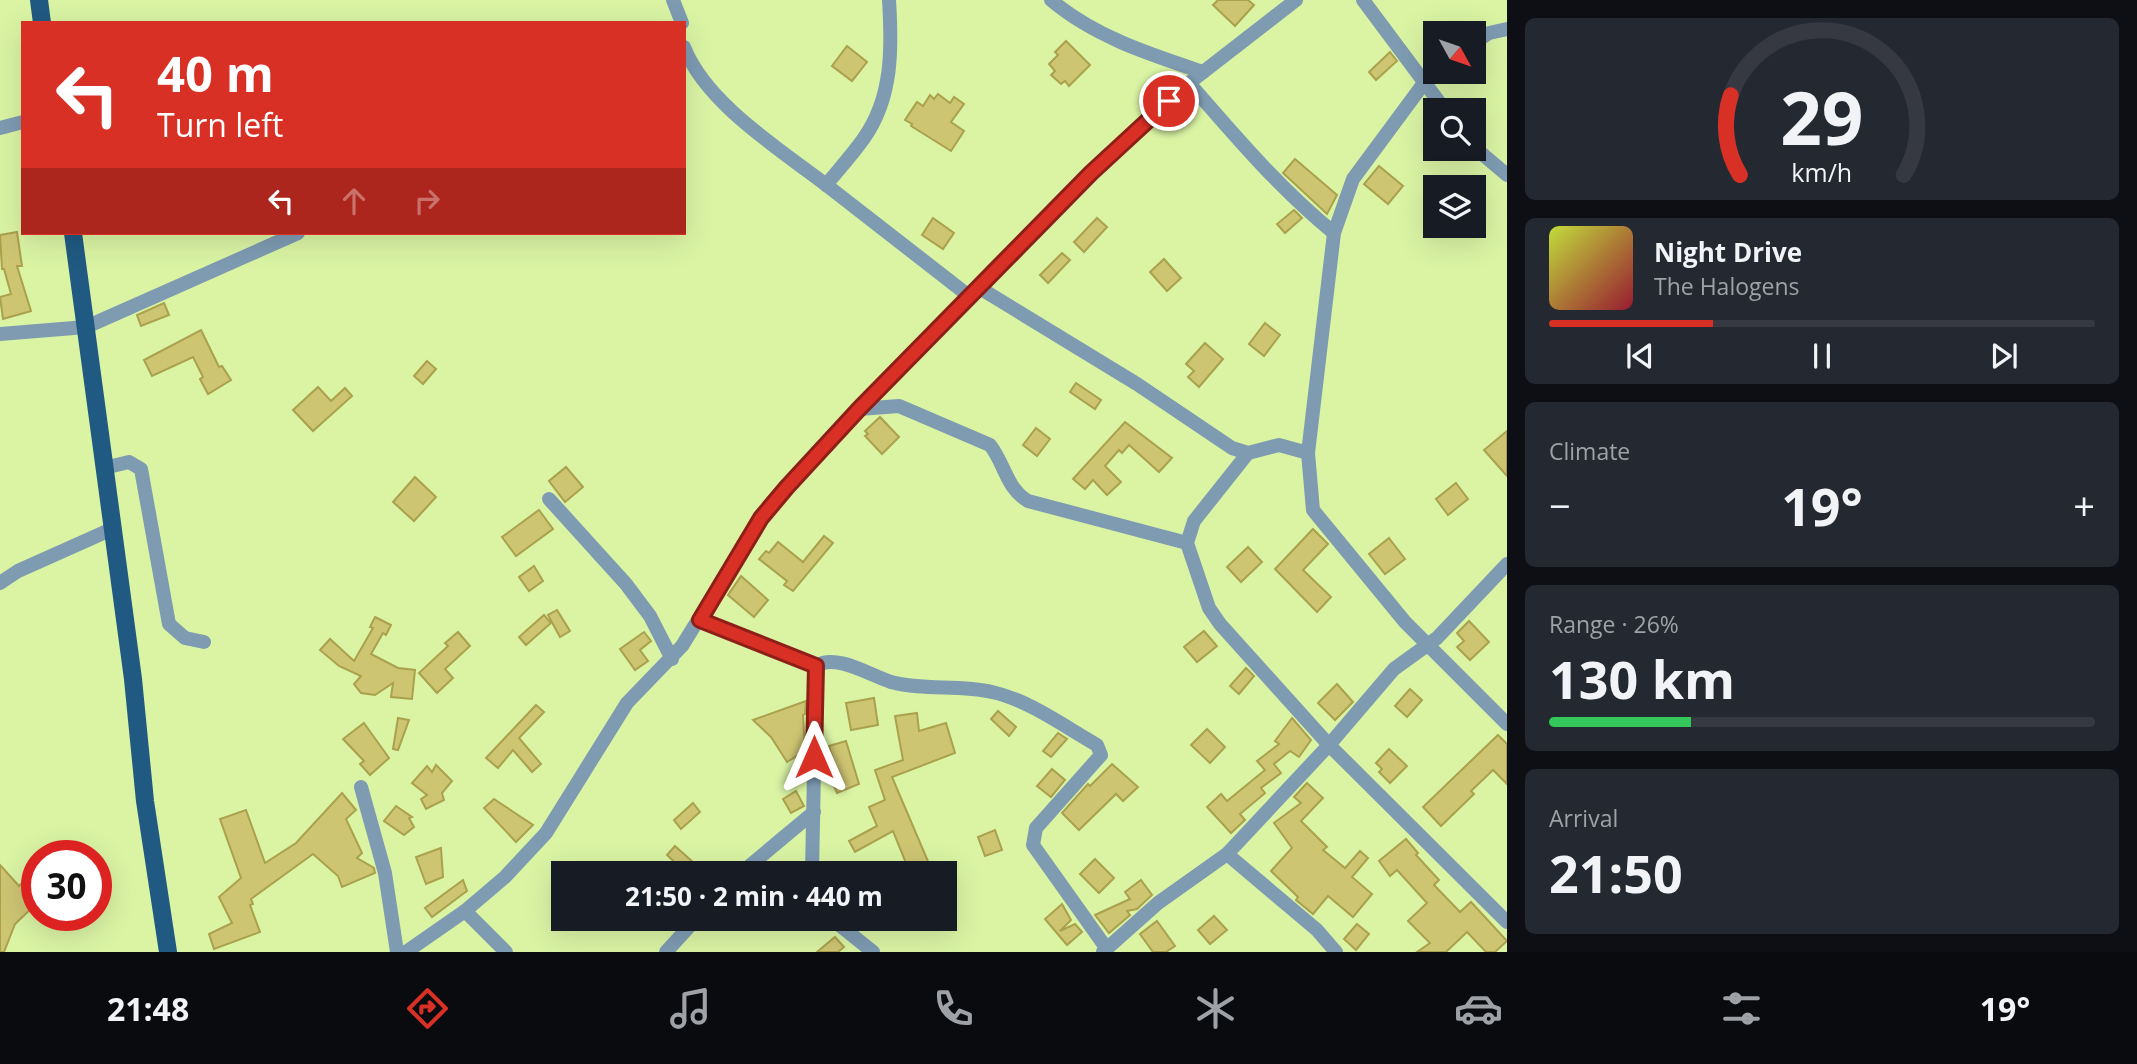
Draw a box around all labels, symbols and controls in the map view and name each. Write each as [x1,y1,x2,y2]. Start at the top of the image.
north arrow [1423,21,1486,84]
map controls [1423,21,1486,238]
text: 40 m [157,40,274,106]
icon: left [42,49,133,140]
text: 29 [1780,67,1864,166]
pin [1139,71,1199,131]
icon: arrive [1150,82,1188,120]
button: search [1423,98,1486,161]
text: Turn left [157,103,283,146]
text: km/h [1792,155,1852,189]
button: layers [1423,175,1486,238]
icon: left [262,182,300,220]
icon: ahead [335,182,373,220]
icon: right [408,182,446,220]
text: Night Drive [1654,234,1802,270]
text: The Halogens [1654,270,1800,302]
icon: previous [1621,337,1659,375]
icon: pause [1803,337,1841,375]
icon: next [1985,337,2023,375]
text: Climate [1549,435,1630,467]
text: 19° [1781,470,1863,541]
text: − [1549,479,1571,531]
text: + [2073,479,2095,531]
text: Range · 26% [1549,608,1679,640]
text: 130 km [1549,643,1735,714]
position arrow [777,720,851,794]
text: Arrival [1549,802,1618,834]
text: 21:50 [1549,837,1683,908]
speed limit sign: 30 [21,840,112,931]
text: 21:50 · 2 min · 440 m [625,878,883,914]
icon: directions [403,984,452,1033]
icon: music [666,984,715,1033]
icon: phone [929,984,978,1033]
icon: climate [1191,984,1240,1033]
icon: car [1454,984,1503,1033]
icon: filters [1717,984,1766,1033]
text: 21:48 [107,987,189,1030]
text: 19° [1980,987,2030,1030]

